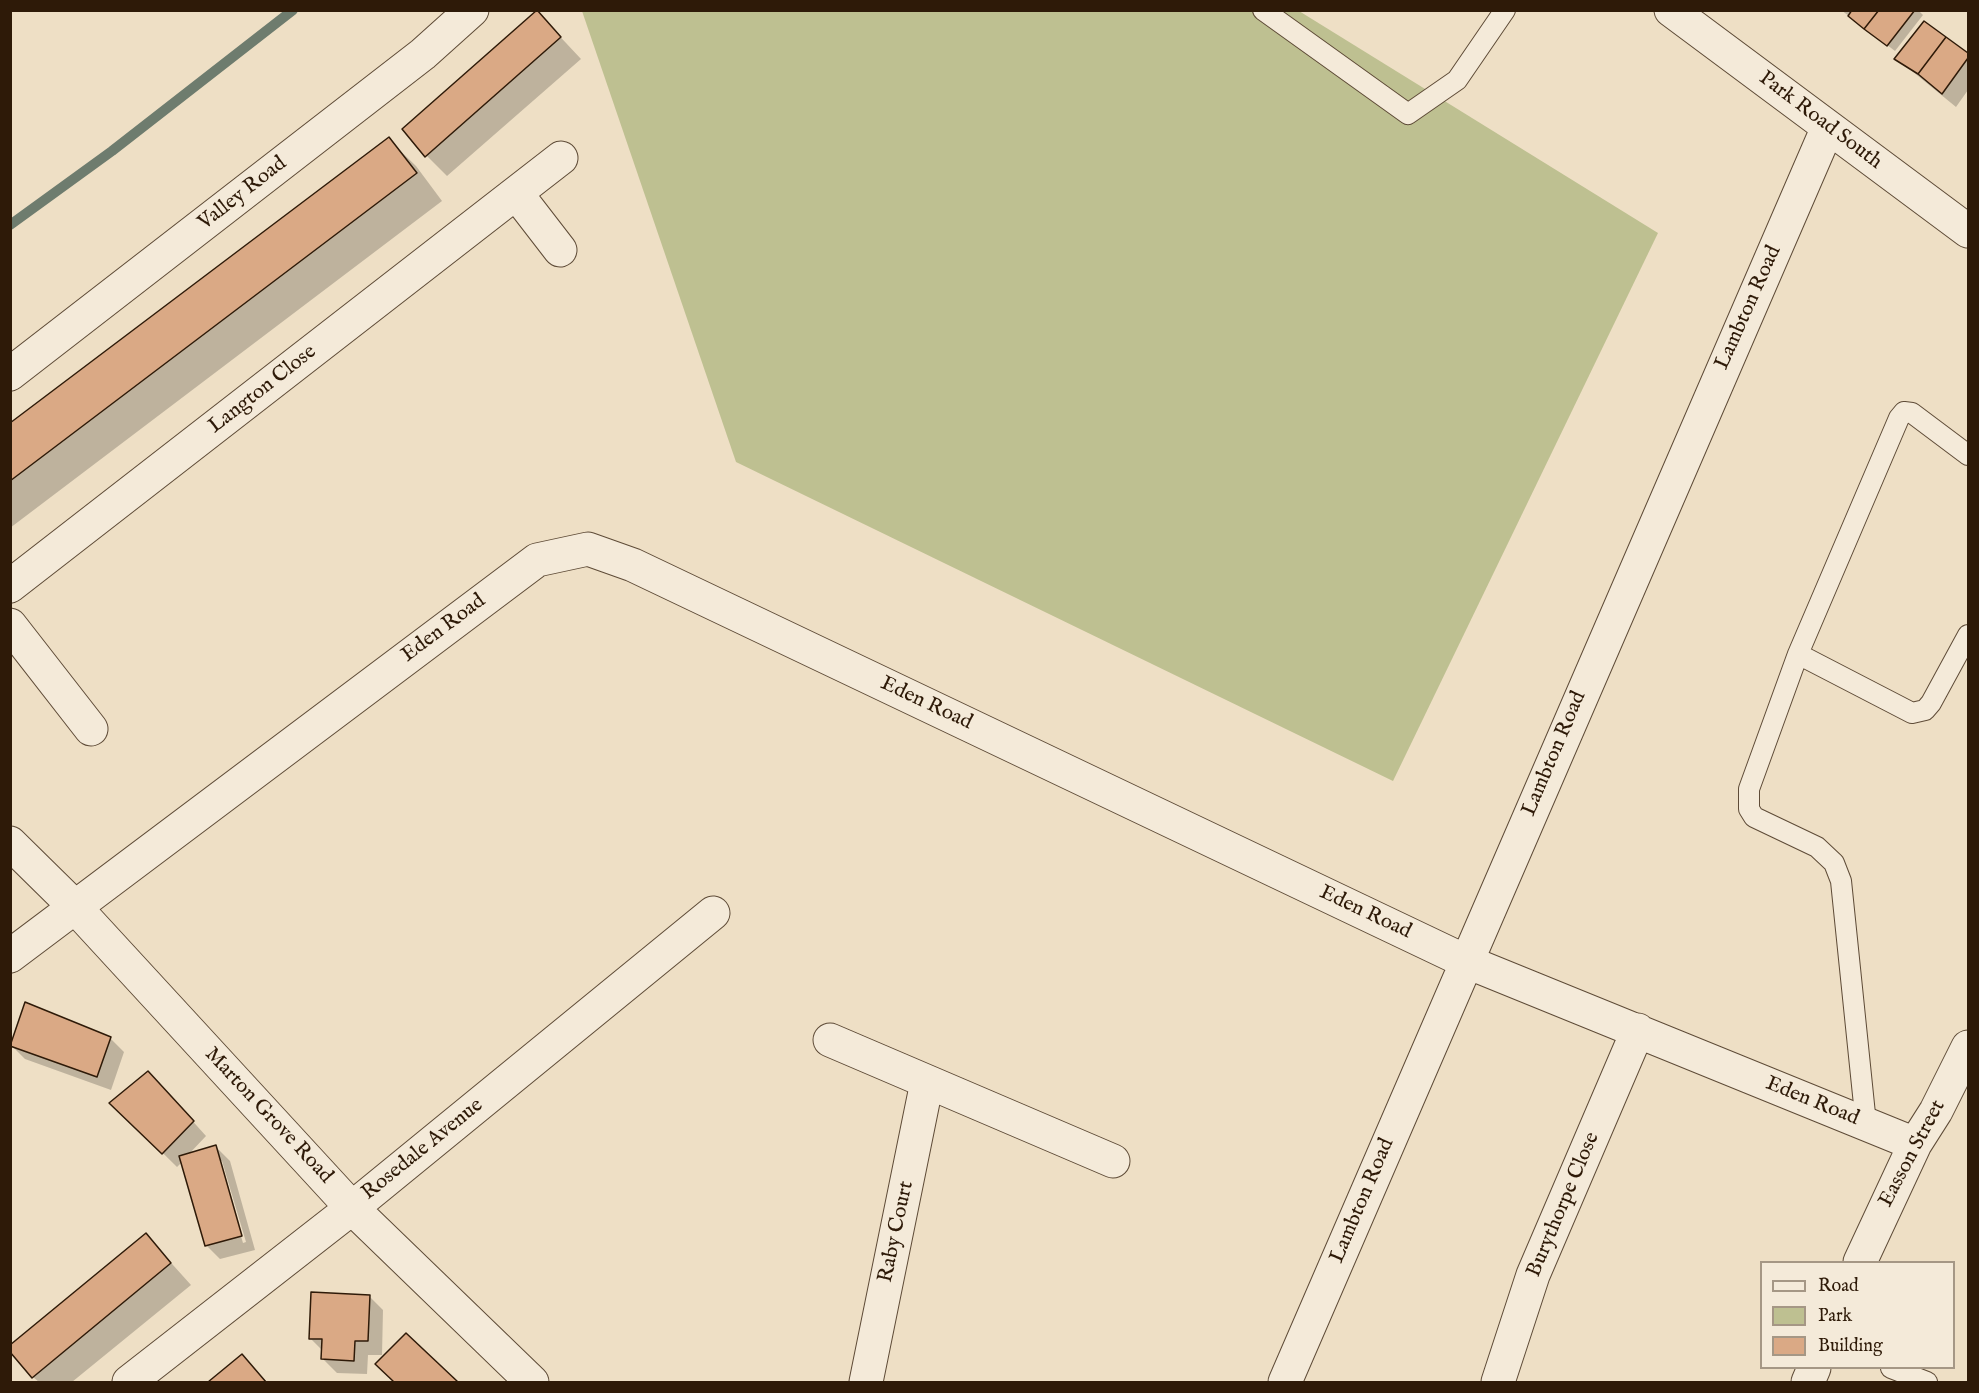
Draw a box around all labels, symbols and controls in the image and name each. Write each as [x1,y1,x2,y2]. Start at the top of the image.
street label: Park Road South [1753,66,1887,176]
street label: Valley Road [194,152,292,236]
street label: Lambton Road [1710,242,1788,374]
street label: Langton Close [204,340,322,440]
street label: Eden Road [397,589,491,669]
street label: Eden Road [876,672,976,736]
street label: Lambton Road [1517,688,1593,820]
street label: Eden Road [1315,881,1415,945]
street label: Marton Grove Road [198,1043,338,1189]
street label: Eden Road [1762,1072,1862,1132]
street label: Rosedale Avenue [357,1093,489,1207]
street label: Easson Street [1874,1096,1952,1212]
street label: Burythorpe Close [1522,1129,1606,1281]
street label: Lambton Road [1325,1135,1401,1267]
street label: Raby Court [874,1179,920,1285]
legend [1760,1261,1955,1369]
text: Road [1818,1275,1859,1298]
text: Park [1818,1305,1852,1328]
text: Building [1818,1335,1883,1358]

